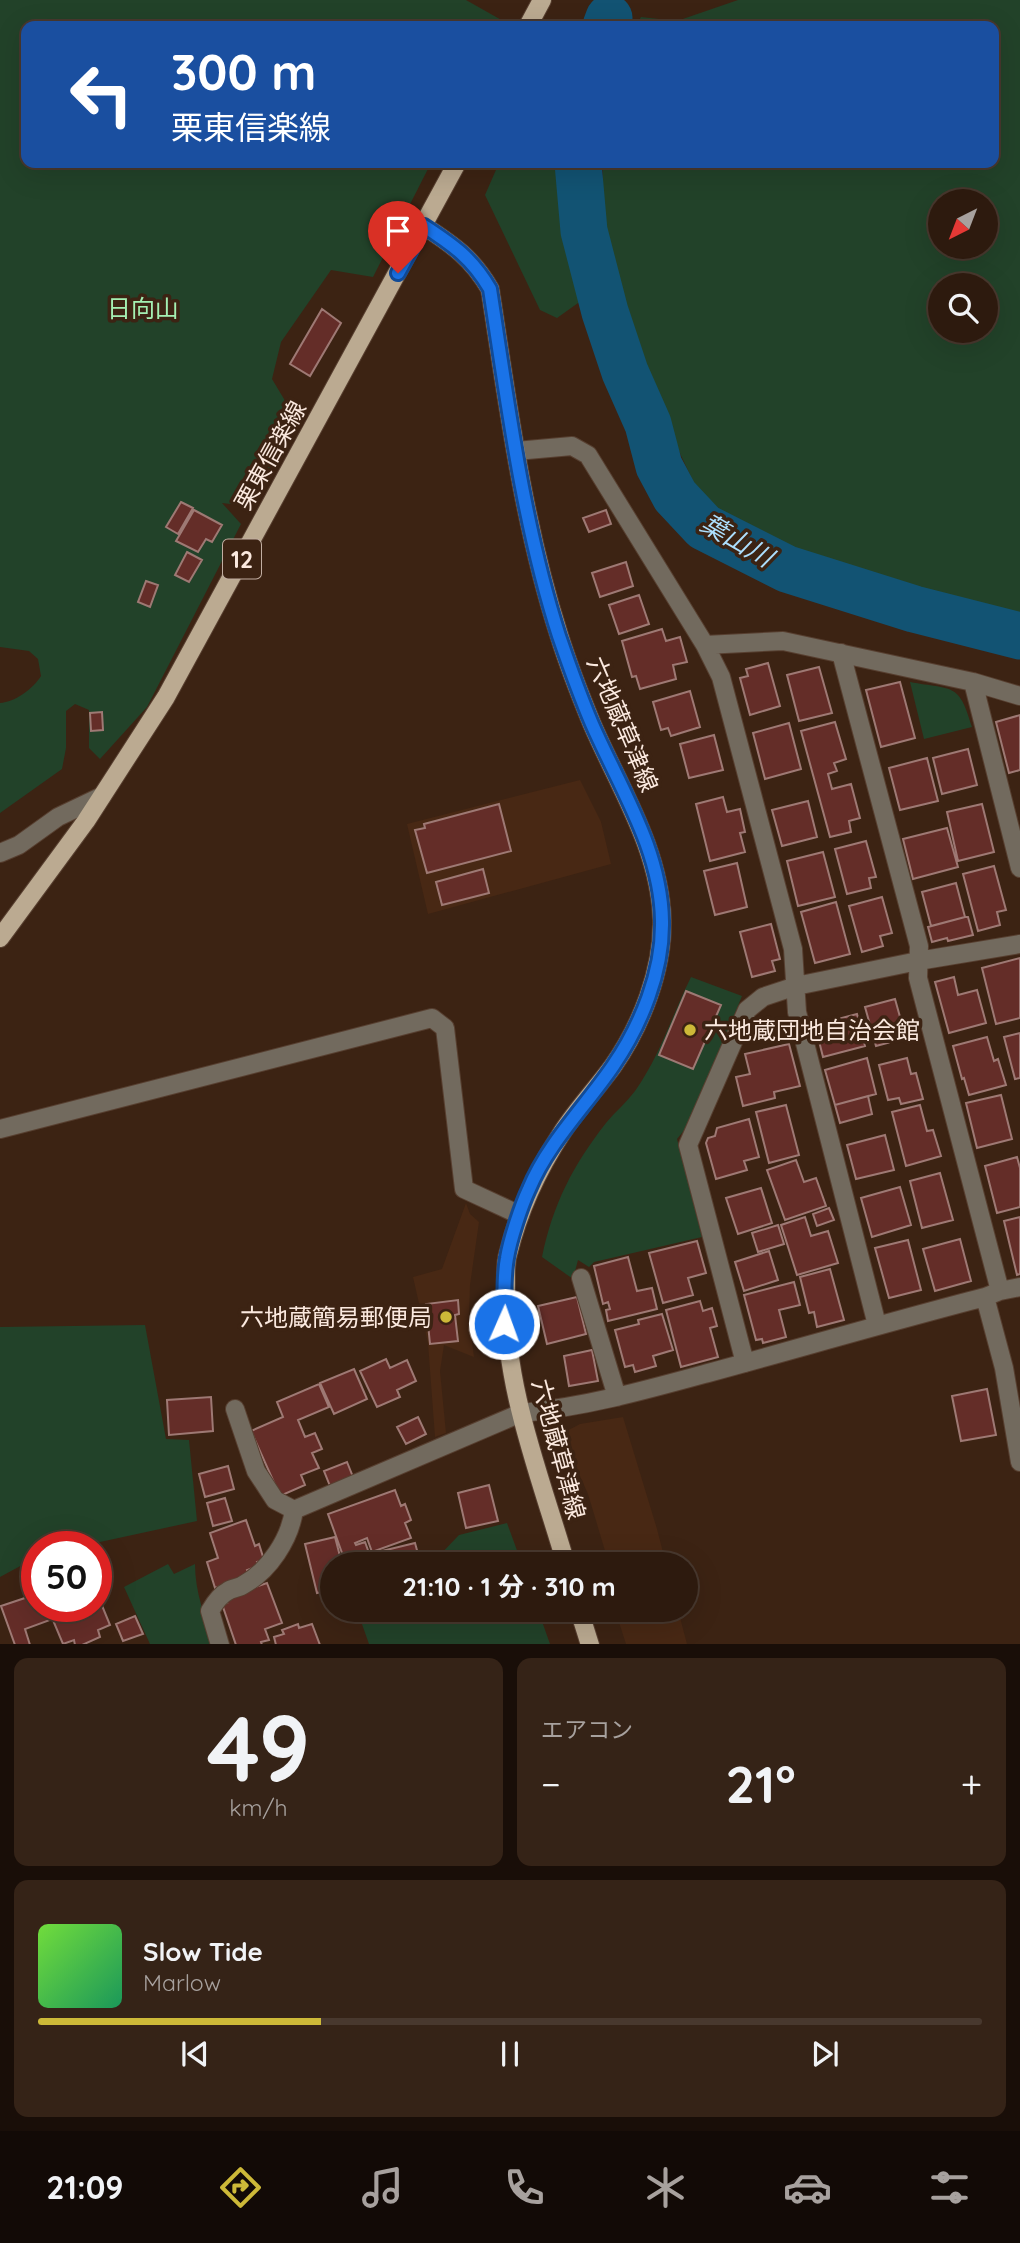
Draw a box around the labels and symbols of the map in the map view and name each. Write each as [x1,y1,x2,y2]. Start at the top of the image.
north arrow [928,189,998,259]
pin [368,201,428,273]
park label: 日向山 [107,293,179,323]
street label: 栗東信楽線 [228,395,312,515]
water label: 葉山川 [695,506,782,575]
road number: 12 [223,540,261,579]
street label: 六地蔵草津線 [581,652,665,796]
place label: 六地蔵団地自治会館 [704,1015,920,1045]
marker: 六地蔵団地自治会館 [682,1022,698,1038]
position arrow [467,1287,541,1361]
place label: 六地蔵簡易郵便局 [240,1302,432,1332]
marker: 六地蔵簡易郵便局 [438,1309,454,1325]
street label: 六地蔵草津線 [526,1376,592,1522]
speed limit sign: 50 [21,1531,112,1622]

